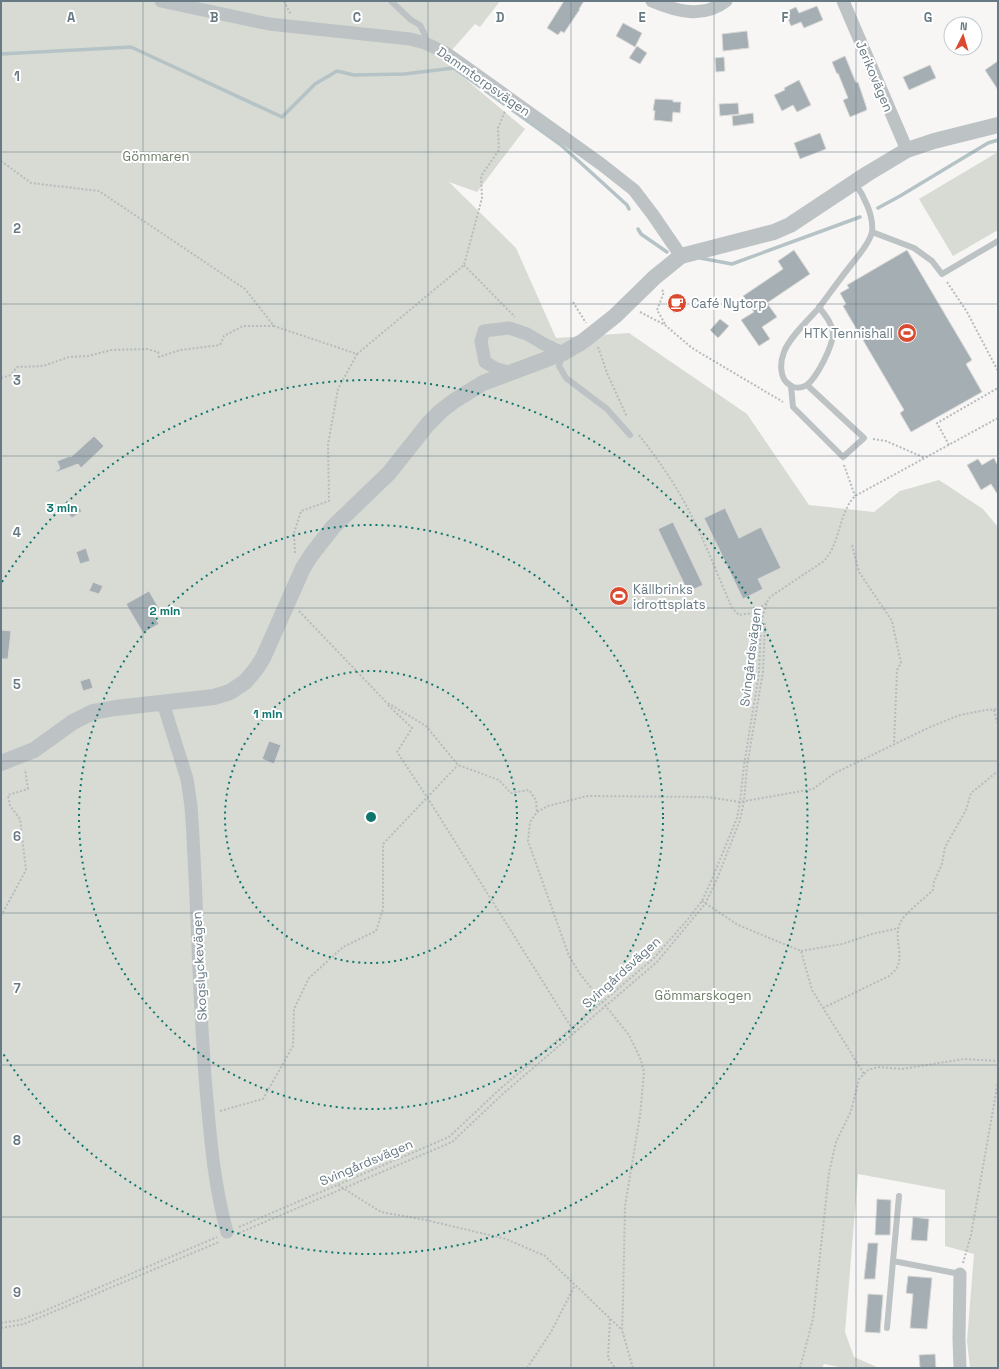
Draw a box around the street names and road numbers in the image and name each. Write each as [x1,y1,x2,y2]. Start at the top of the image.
street label: Jerikovägen [852,38,897,114]
street label: Dammtorpsvägen [434,43,534,120]
street label: Svingårdsvägen [736,607,765,708]
street label: Skogslyckevägen [188,911,211,1021]
street label: Svingårdsvägen [579,933,664,1012]
street label: Svingårdsvägen [317,1135,415,1190]

